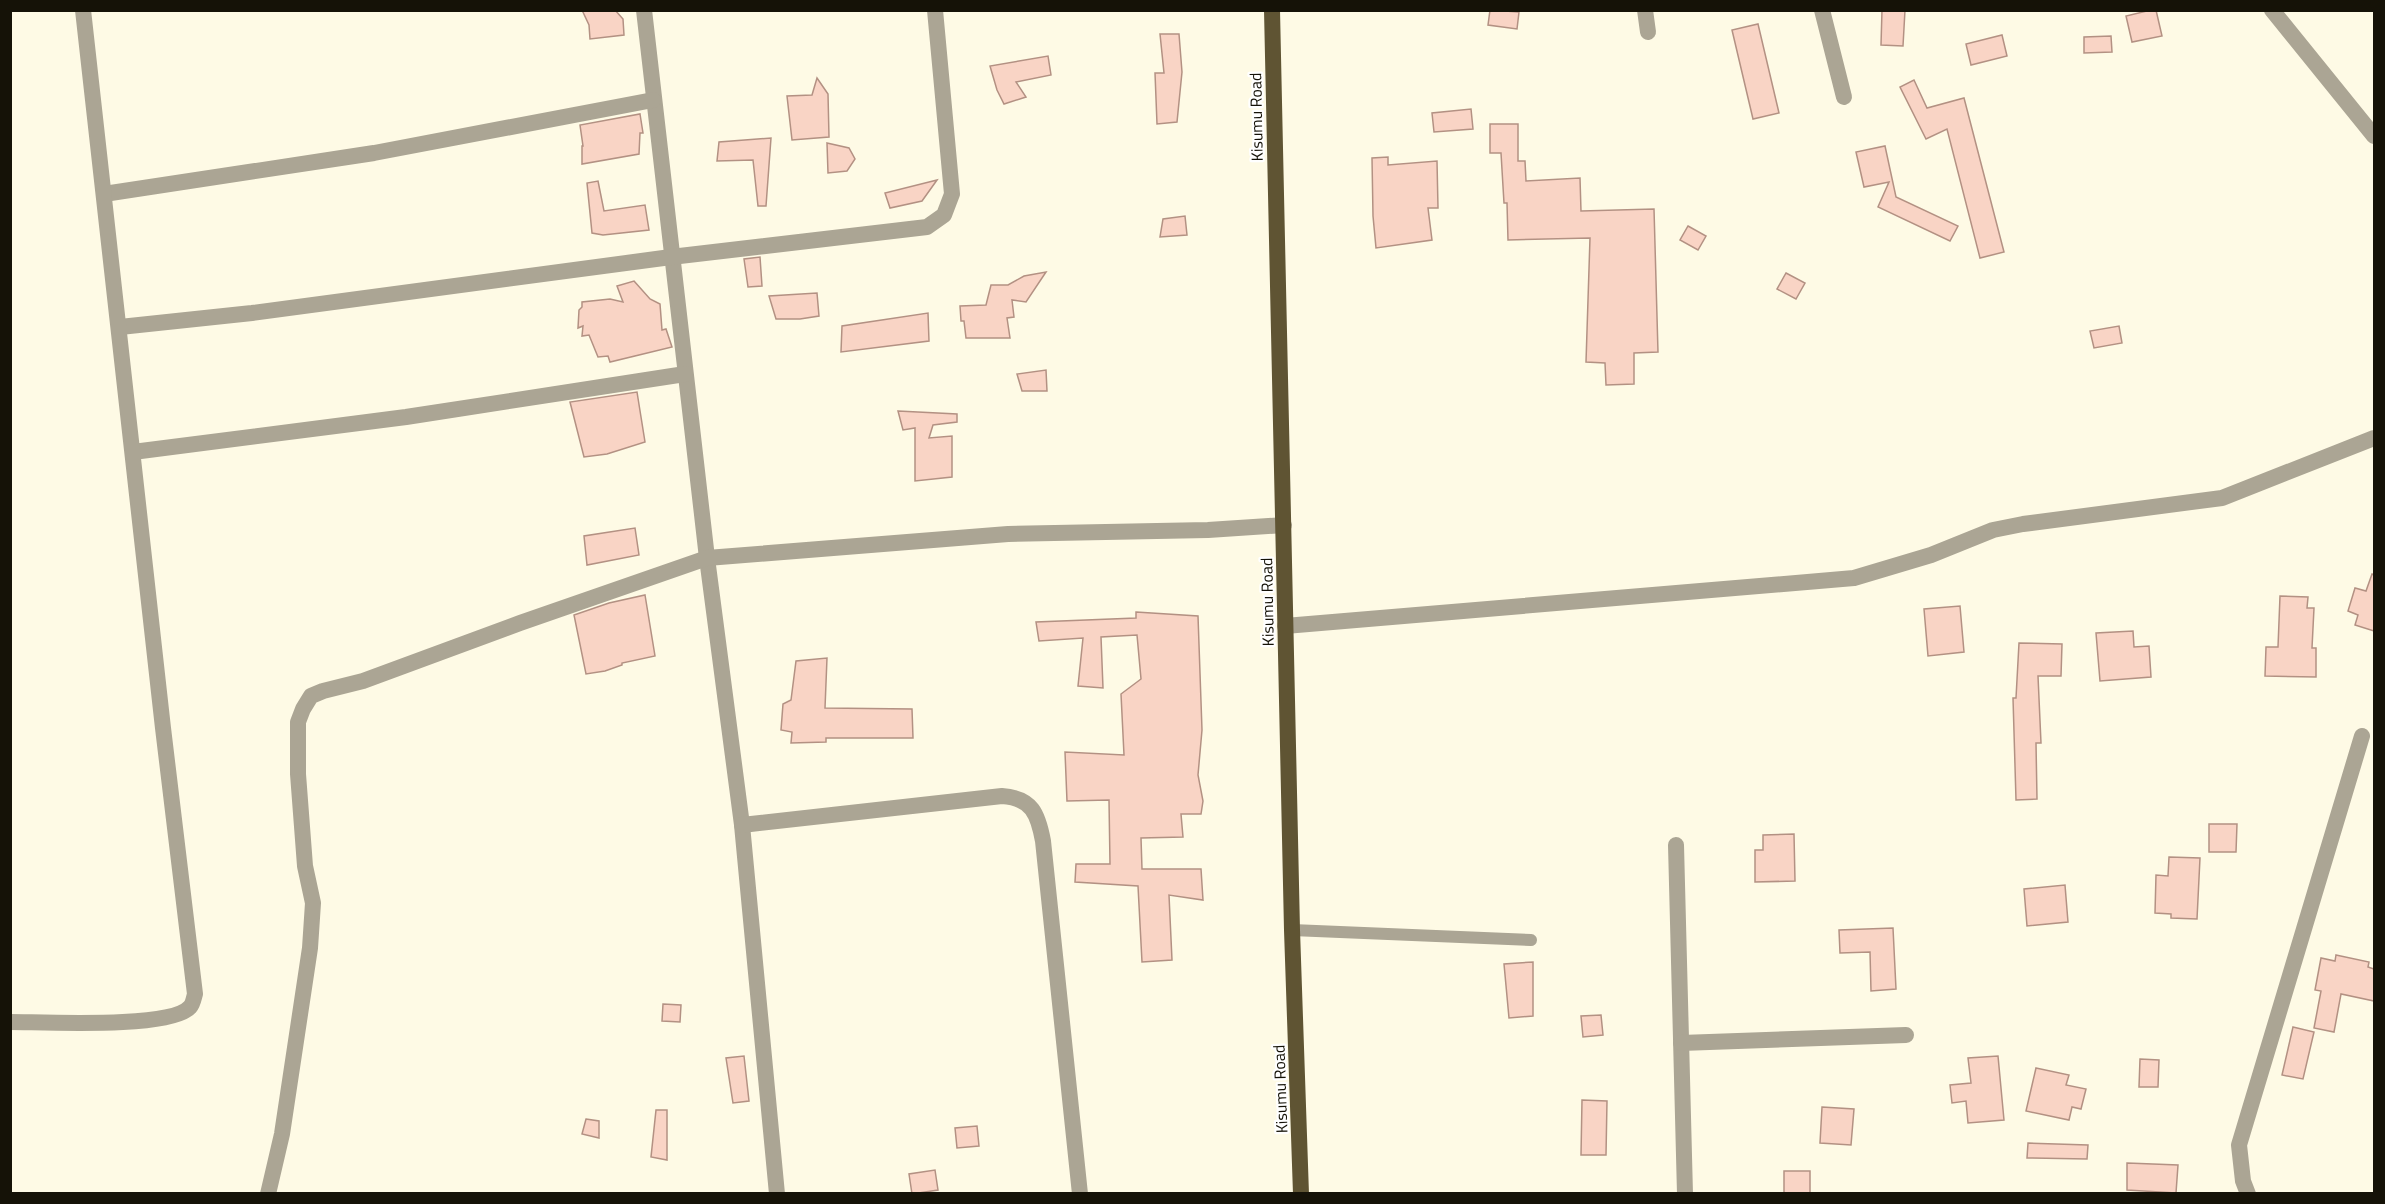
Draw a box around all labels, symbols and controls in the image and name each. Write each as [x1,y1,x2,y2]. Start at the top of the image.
street label: Kisumu Road [1243,73,1269,161]
street label: Kisumu Road [1254,558,1280,646]
street label: Kisumu Road [1266,1044,1294,1134]

